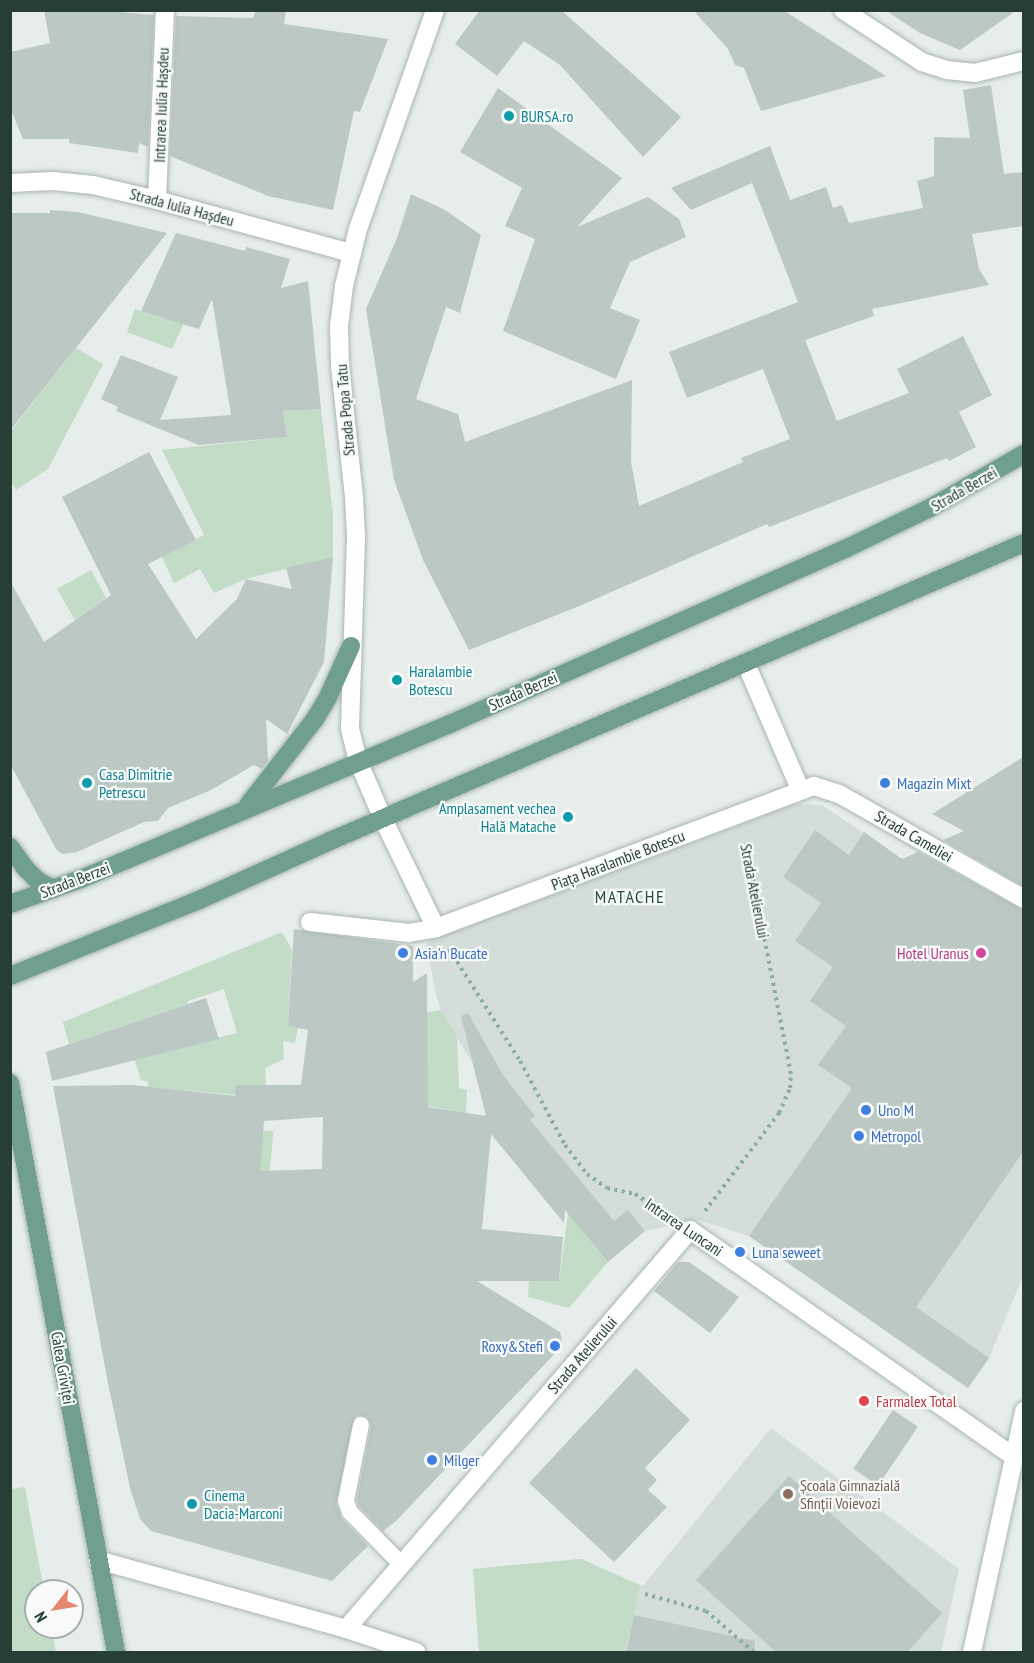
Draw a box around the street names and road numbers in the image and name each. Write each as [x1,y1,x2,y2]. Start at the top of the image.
street label: Intrarea Iulia Hașdeu [149,47,173,163]
street label: Strada Iulia Hașdeu [128,184,236,230]
street label: Strada Popa Tatu [331,363,359,457]
street label: Strada Berzei [928,462,1000,516]
street label: Strada Berzei [486,667,560,715]
street label: Strada Cameliei [872,806,956,866]
street label: Piața Haralambie Botescu [549,826,687,894]
street label: Strada Atelierului [736,842,774,940]
street label: Strada Berzei [38,858,112,902]
street label: Intrarea Luncani [641,1194,727,1260]
street label: Strada Atelierului [543,1312,621,1398]
street label: Calea Griviței [47,1330,79,1406]

